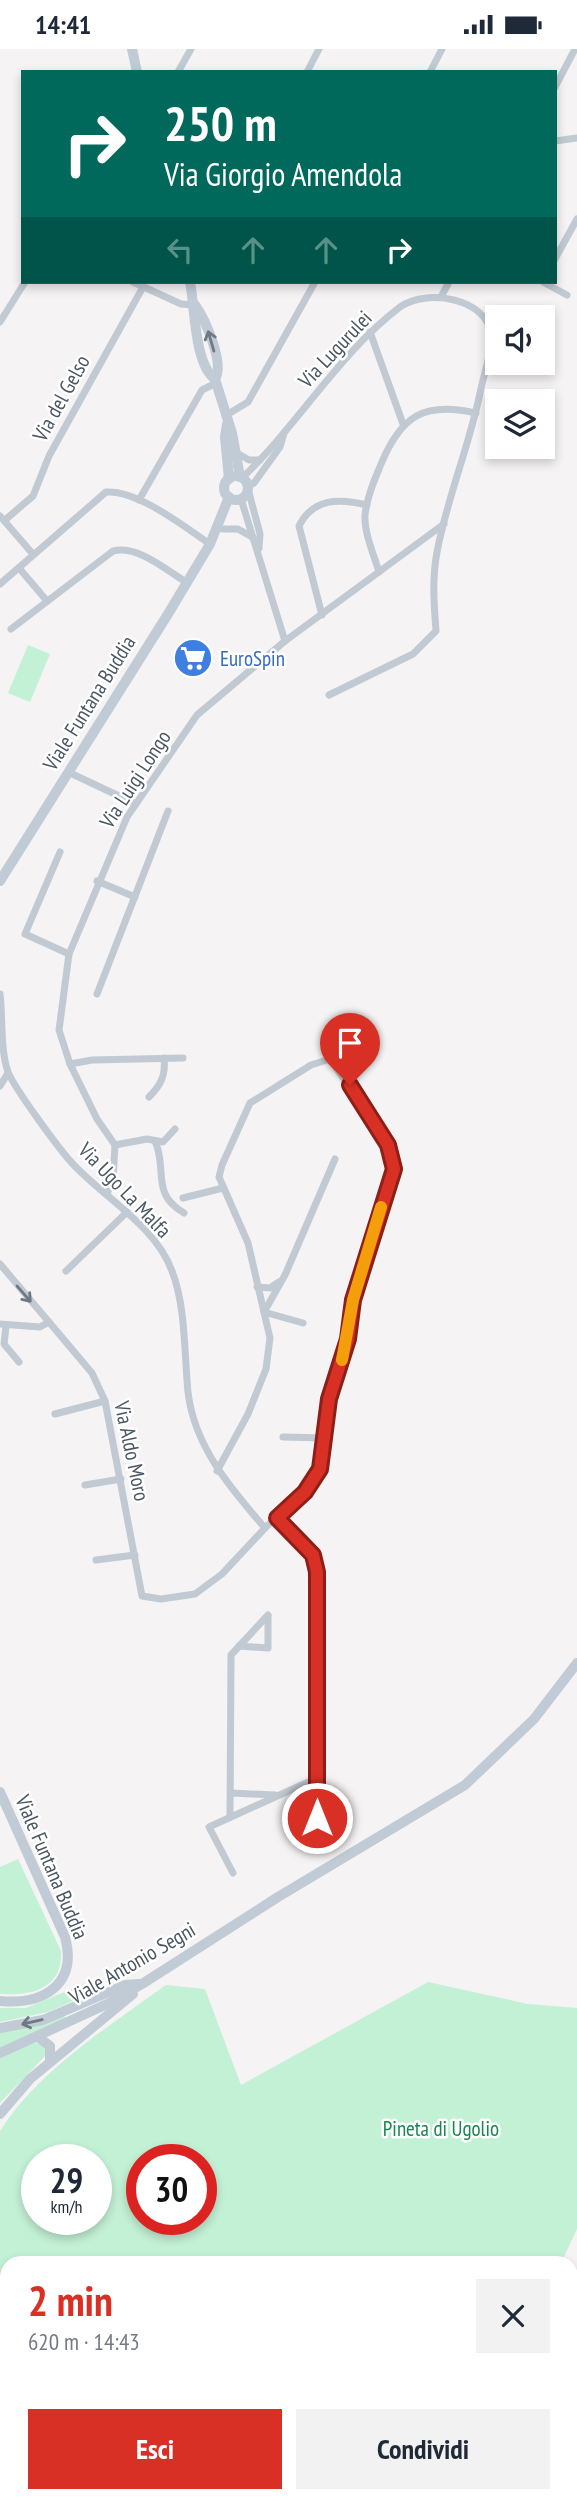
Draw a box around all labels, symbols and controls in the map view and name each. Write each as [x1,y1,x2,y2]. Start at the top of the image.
text: 14:41 [35,8,91,41]
text: 250 m [164,91,277,155]
icon: right [49,98,140,189]
text: Via Giorgio Amendola [164,153,402,195]
icon: left [161,231,199,269]
icon: ahead [234,231,272,269]
icon: ahead [307,231,345,269]
icon: right [380,231,418,269]
street label: Via Lugurulei [292,305,378,394]
map controls [485,305,555,459]
button: sound [485,305,555,375]
one-way arrow [204,331,217,353]
street label: Via del Gelso [26,350,96,447]
button: layers [485,389,555,459]
street label: Viale Funtana Buddia [36,631,141,776]
supermarket icon: EuroSpin [172,637,214,679]
place label: EuroSpin [220,645,285,672]
street label: Via Luigi Longo [93,725,177,834]
pin [320,1013,380,1085]
icon: arrive [331,1024,369,1062]
street label: Via Ugo La Malfa [72,1136,177,1243]
one-way arrow [16,1284,32,1302]
street label: Via Aldo Moro [108,1398,156,1503]
position arrow [280,1781,354,1855]
street label: Viale Funtana Buddia [9,1790,95,1943]
street label: Viale Antonio Segni [63,1916,200,2011]
one-way arrow [21,2016,44,2029]
park label: Pineta di Ugolio [383,2115,499,2142]
speed limit sign: 30 [126,2144,217,2235]
text: 29 [50,2157,83,2203]
text: km/h [51,2195,82,2218]
text: 2 min [28,2273,113,2328]
button: close [476,2279,550,2353]
text: 620 m · 14:43 [28,2327,140,2356]
button: Esci [28,2409,282,2489]
button: Condividi [296,2409,550,2489]

